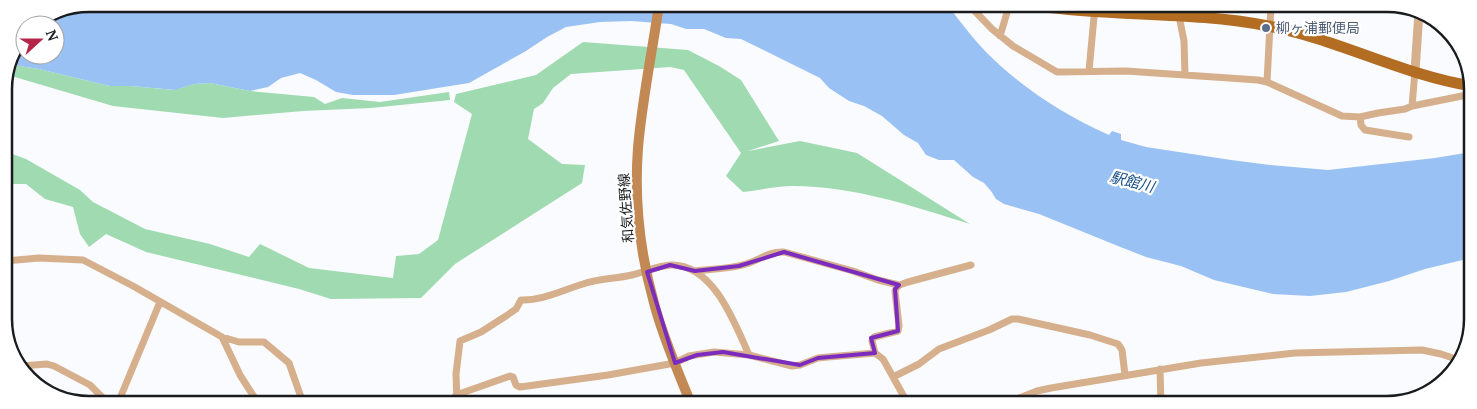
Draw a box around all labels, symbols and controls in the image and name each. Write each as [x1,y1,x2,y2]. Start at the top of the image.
north arrow [15,15,65,65]
place label: 柳ヶ浦郵便局 [1276,18,1360,37]
marker: 柳ヶ浦郵便局 [1260,22,1272,34]
text: N [42,27,64,44]
water label: 駅館川 [1108,166,1158,197]
street label: 和気佐野線 [614,172,637,244]

